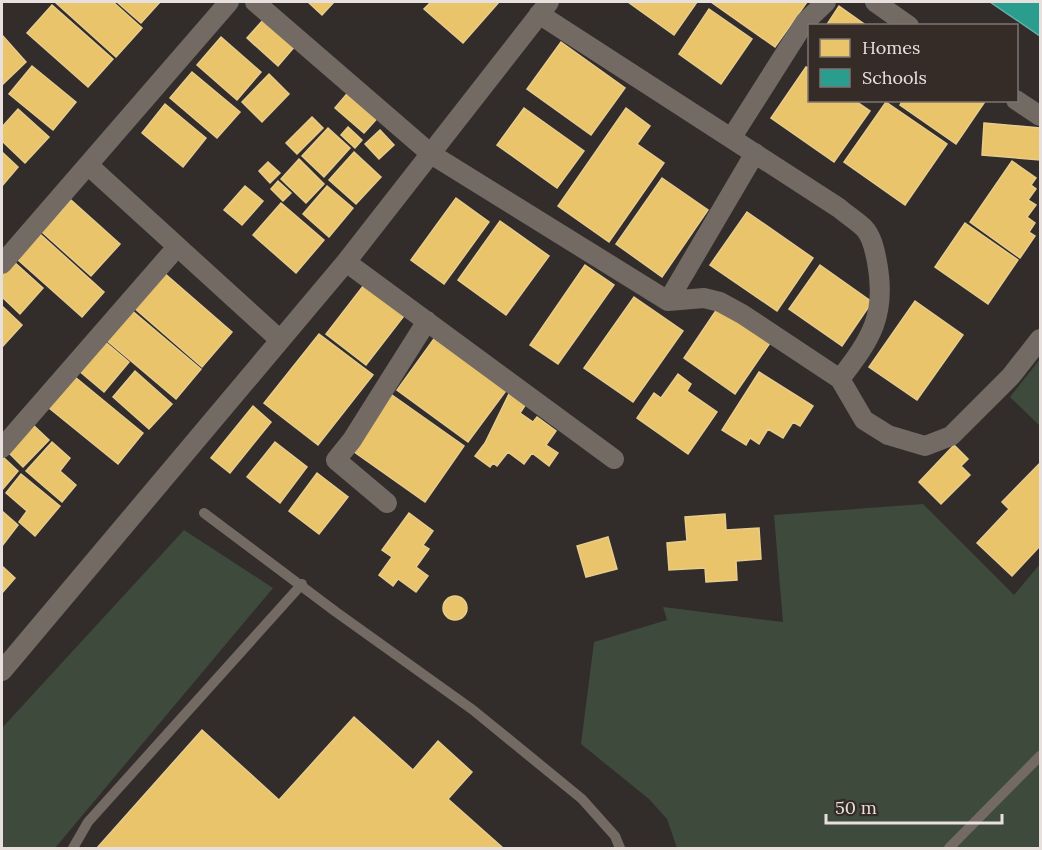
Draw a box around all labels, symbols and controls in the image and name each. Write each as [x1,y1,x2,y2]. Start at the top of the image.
legend [808,24,1018,102]
text: Homes [862,36,920,59]
text: Schools [862,66,927,89]
scale bar [826,787,1002,825]
text: 50 m [835,796,877,819]

